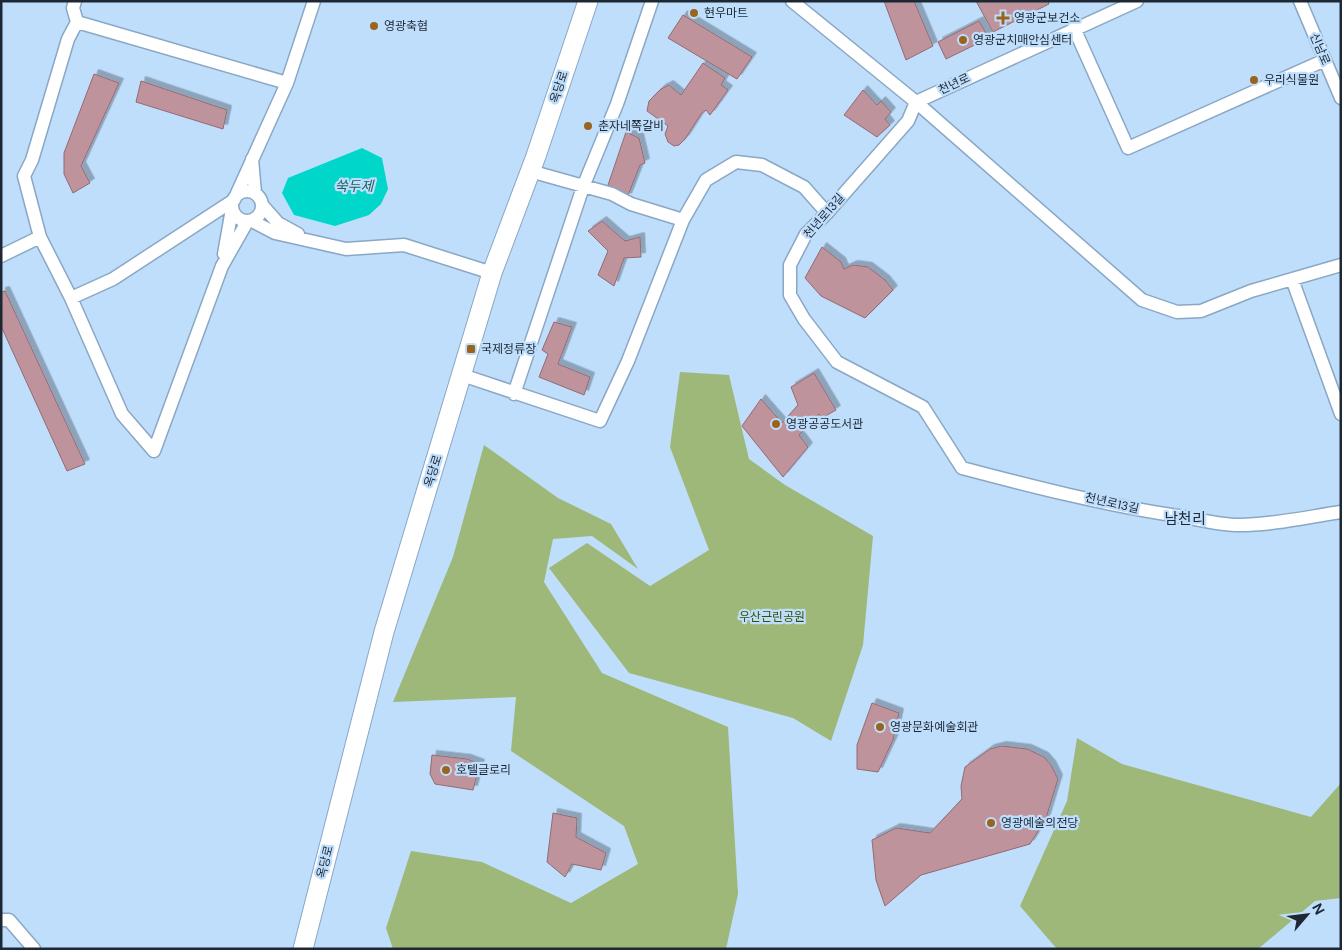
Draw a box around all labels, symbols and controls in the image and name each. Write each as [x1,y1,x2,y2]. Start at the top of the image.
place label: 현우마트 [704,5,748,21]
marker: 현우마트 [688,7,700,19]
place label: 영광군보건소 [1014,10,1080,26]
marker: 영광군보건소 [996,11,1010,25]
place label: 영광축협 [384,18,428,34]
marker: 영광축협 [368,20,380,32]
street label: 신남로 [1306,31,1334,67]
place label: 영광군치매안심센터 [973,32,1072,48]
marker: 영광군치매안심센터 [957,34,969,46]
street label: 옥당로 [546,69,572,105]
street label: 천년로 [936,70,972,98]
place label: 우리식물원 [1264,72,1319,88]
marker: 우리식물원 [1248,74,1260,86]
place label: 춘자네쪽갈비 [598,118,664,134]
marker: 춘자네쪽갈비 [582,120,594,132]
water label: 쑥두제 [335,177,375,195]
street label: 천년로13길 [800,190,848,242]
place label: 국제정류장 [481,341,536,357]
marker: 국제정류장 [465,343,477,355]
place label: 영광공공도서관 [786,416,863,432]
marker: 영광공공도서관 [770,418,782,430]
street label: 옥당로 [421,453,445,489]
street label: 천년로13길 [1083,489,1141,517]
district label: 남천리 [1164,509,1206,529]
park label: 우산근린공원 [739,609,805,625]
place label: 영광문화예술회관 [890,719,978,735]
marker: 영광문화예술회관 [874,721,886,733]
place label: 호텔글로리 [456,762,511,778]
marker: 호텔글로리 [440,764,452,776]
place label: 영광예술의전당 [1001,815,1078,831]
marker: 영광예술의전당 [985,817,997,829]
street label: 옥당로 [313,844,337,880]
north arrow [1282,890,1332,940]
text: N [1308,900,1329,918]

